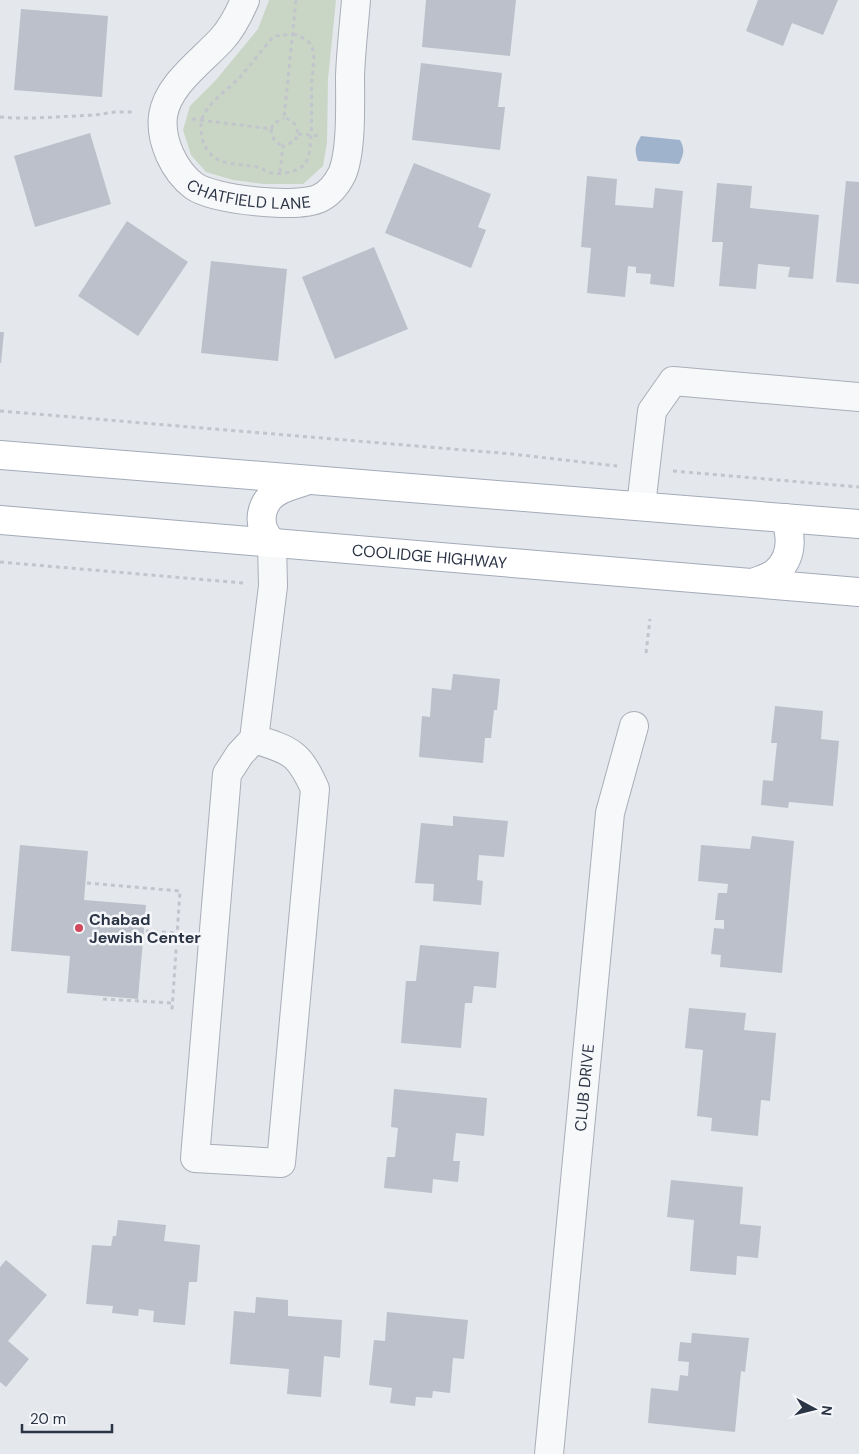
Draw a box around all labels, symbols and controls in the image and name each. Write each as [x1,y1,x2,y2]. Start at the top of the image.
street label: CHATFIELD LANE [183,174,312,213]
street label: COOLIDGE HIGHWAY [351,539,508,573]
place label: Chabad Jewish Center [89,909,201,948]
marker: Chabad Jewish Center [73,922,85,934]
street label: CLUB DRIVE [569,1043,598,1132]
north arrow [789,1384,839,1434]
scale bar [22,1402,112,1434]
text: N [817,1404,836,1417]
text: 20 m [30,1409,66,1429]

